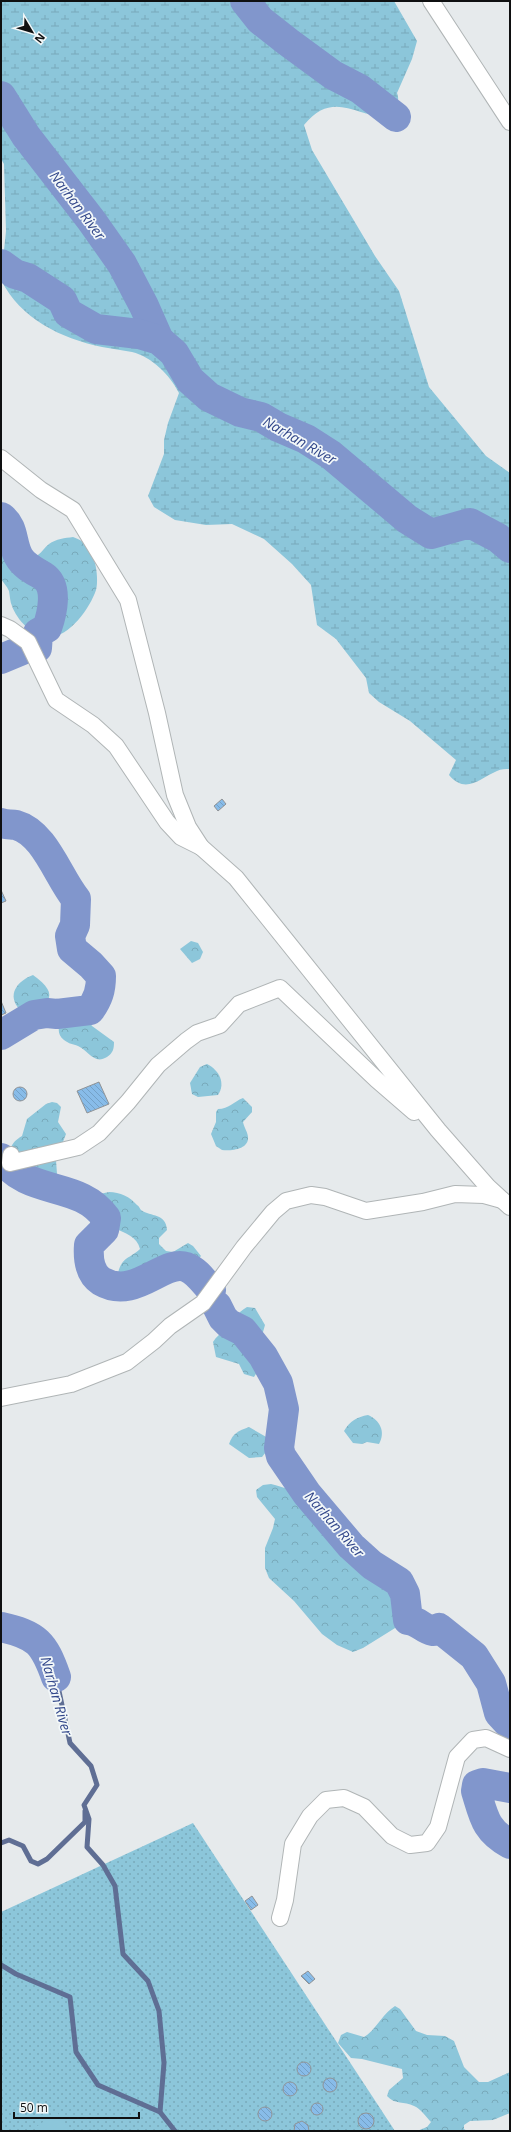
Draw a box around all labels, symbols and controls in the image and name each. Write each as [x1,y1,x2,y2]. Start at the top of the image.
north arrow [12,12,52,52]
text: N [32,30,49,47]
water label: Narhan River [46,167,110,244]
water label: Narhan River [260,411,340,469]
water label: Narhan River [301,1487,369,1561]
water label: Narhan River [37,1654,77,1738]
scale bar [14,2094,139,2120]
text: 50 m [20,2099,48,2116]

